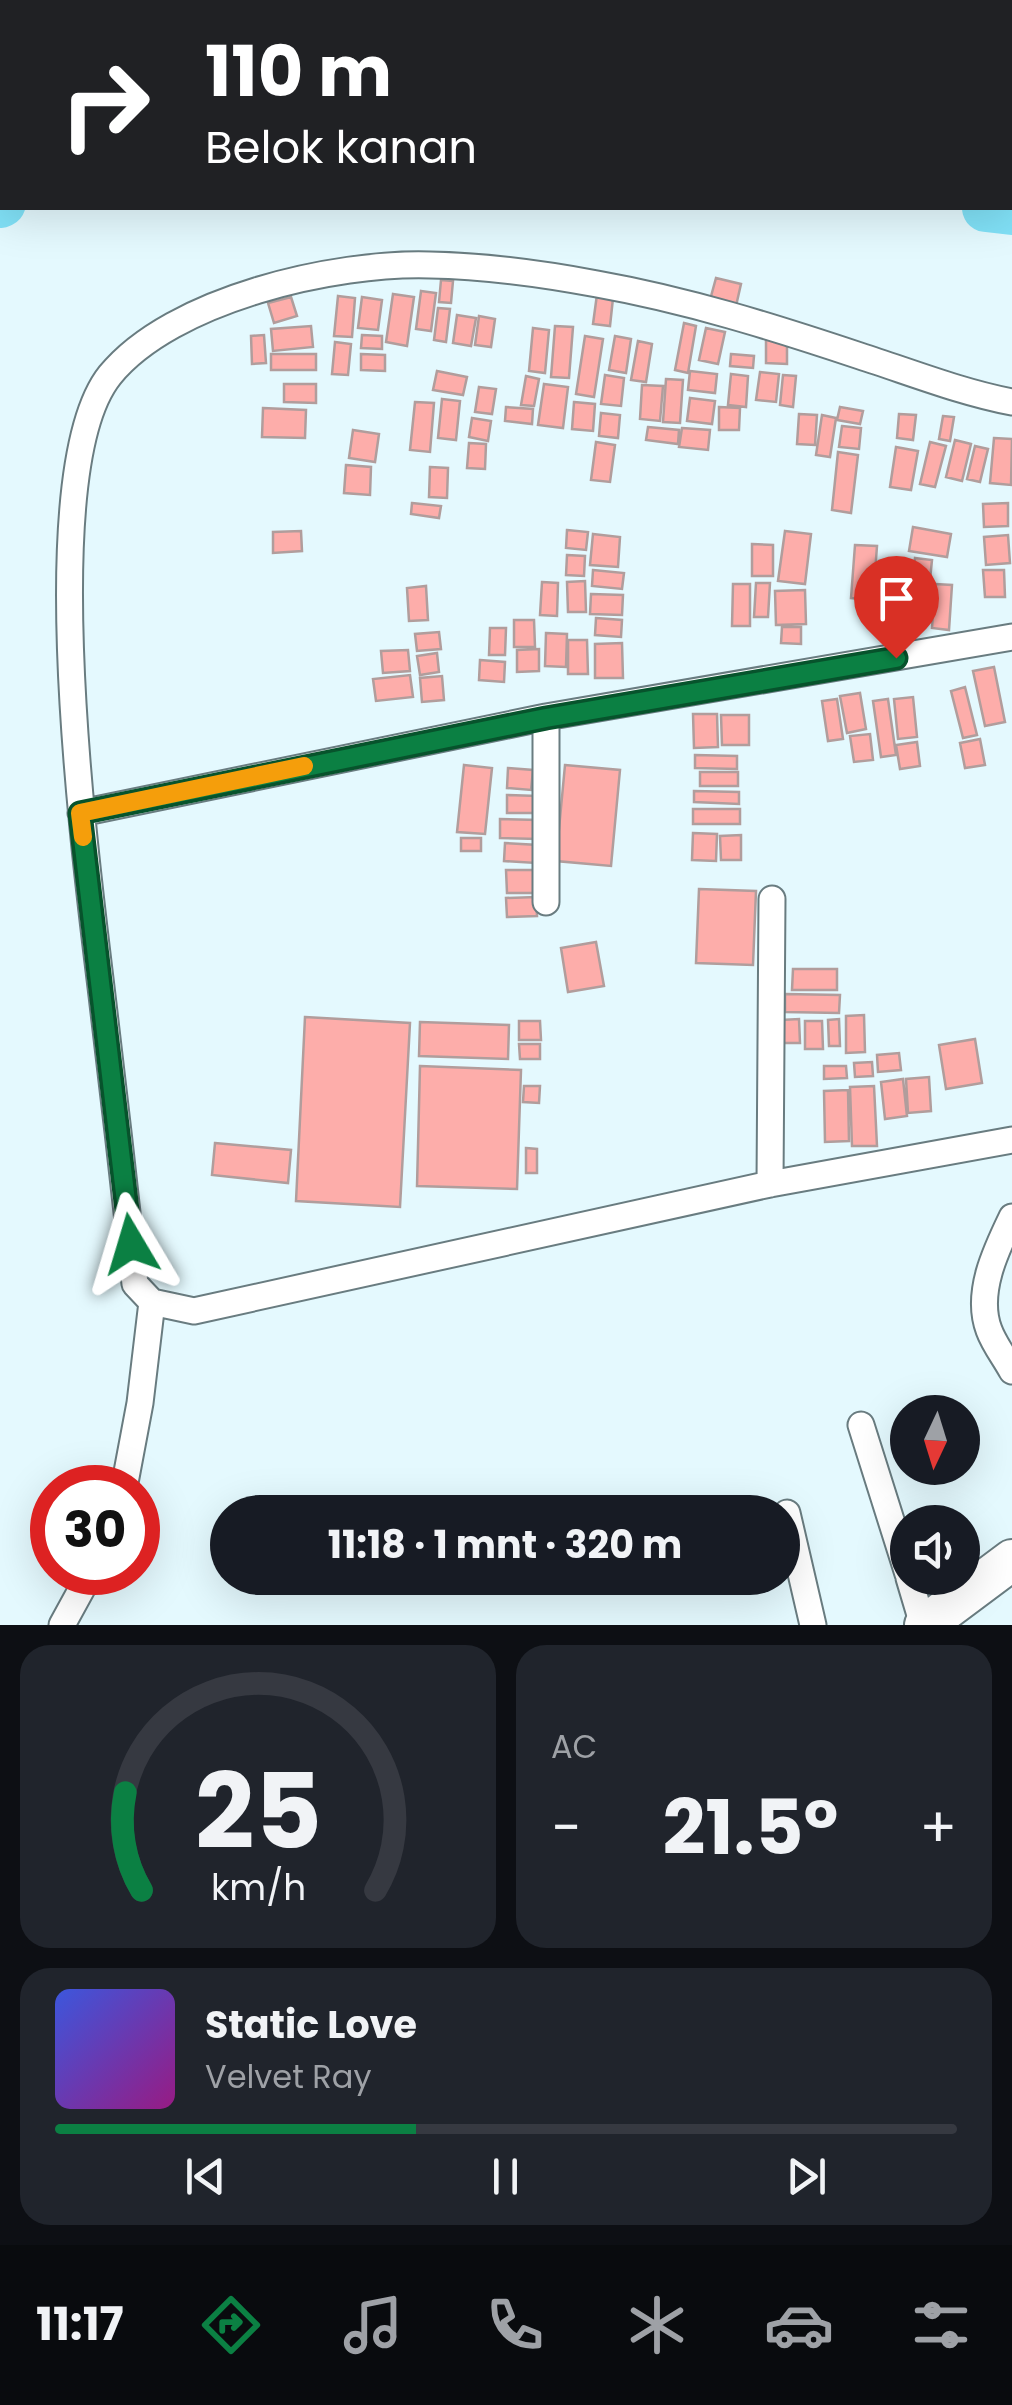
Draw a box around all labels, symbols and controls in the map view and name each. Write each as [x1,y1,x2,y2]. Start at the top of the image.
text: 110 m [205,22,392,121]
icon: right [40,40,170,170]
text: Belok kanan [205,116,477,179]
pin [854,556,939,659]
icon: arrive [869,571,924,626]
position arrow [79,1192,183,1296]
north arrow [890,1395,980,1485]
map controls [890,1395,980,1595]
speed limit sign: 30 [30,1465,160,1595]
button: sound [890,1505,980,1595]
text: 11:18 · 1 mnt · 320 m [328,1518,682,1571]
text: AC [551,1724,597,1769]
text: 25 [195,1739,321,1884]
text: 21.5° [663,1775,838,1880]
text: − [551,1789,581,1866]
text: + [919,1789,957,1866]
text: km/h [210,1862,306,1913]
text: Static Love [205,1998,417,2051]
text: Velvet Ray [205,2054,371,2099]
icon: previous [178,2149,233,2204]
icon: pause [478,2149,533,2204]
icon: next [779,2149,834,2204]
icon: directions [196,2290,266,2360]
icon: music [338,2290,408,2360]
icon: phone [480,2290,550,2360]
icon: climate [622,2290,692,2360]
icon: car [764,2290,834,2360]
icon: filters [906,2290,976,2360]
text: 11:17 [36,2293,124,2356]

